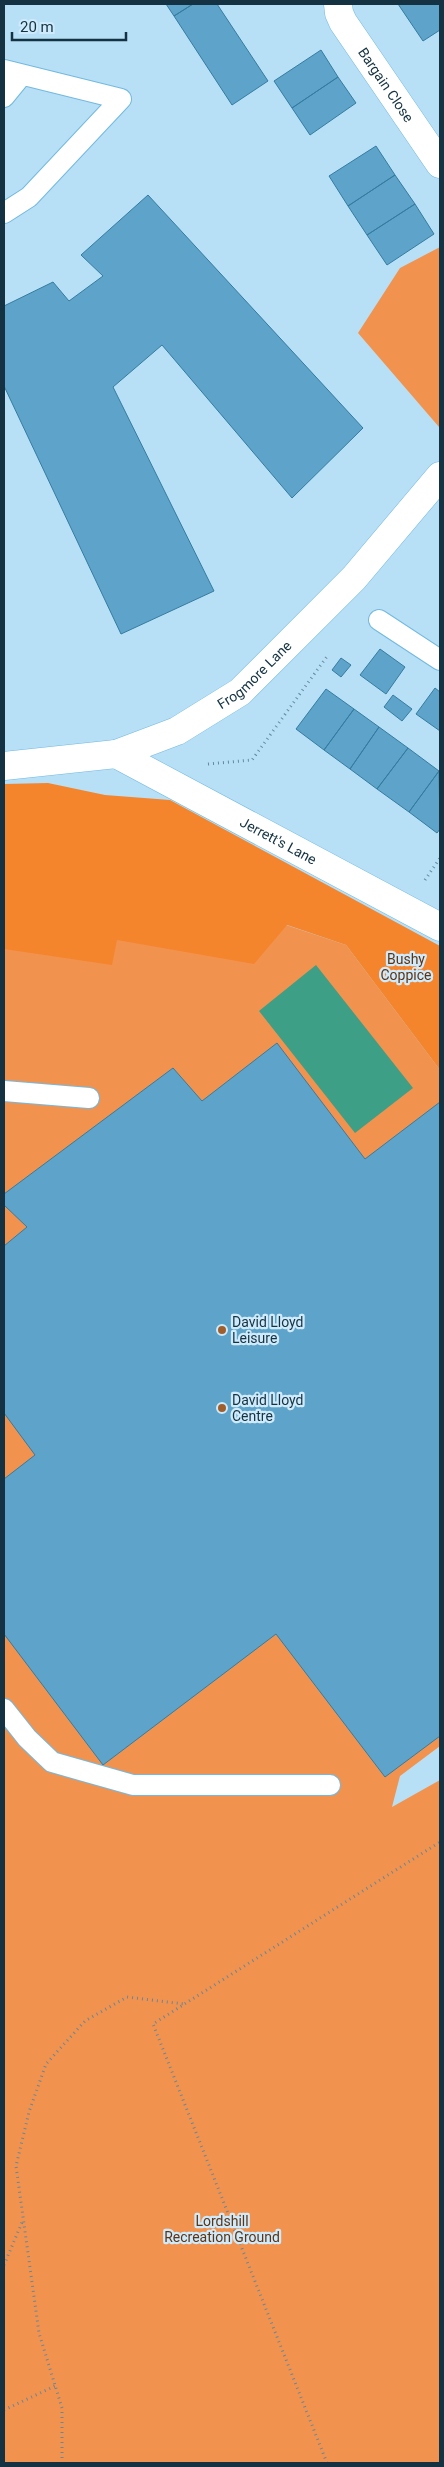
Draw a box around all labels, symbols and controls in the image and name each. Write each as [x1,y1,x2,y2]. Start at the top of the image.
scale bar [12,10,126,42]
text: 20 m [20,18,54,36]
street label: Bargain Close [355,45,417,125]
street label: Frogmore Lane [215,637,295,712]
street label: Jerrett's Lane [237,814,319,868]
park label: Bushy Coppice [381,951,431,983]
place label: David Lloyd Leisure [232,1314,304,1346]
marker: David Lloyd Leisure [216,1324,228,1336]
place label: David Lloyd Centre [232,1392,304,1424]
marker: David Lloyd Centre [216,1402,228,1414]
park label: Lordshill Recreation Ground [164,2213,280,2245]

